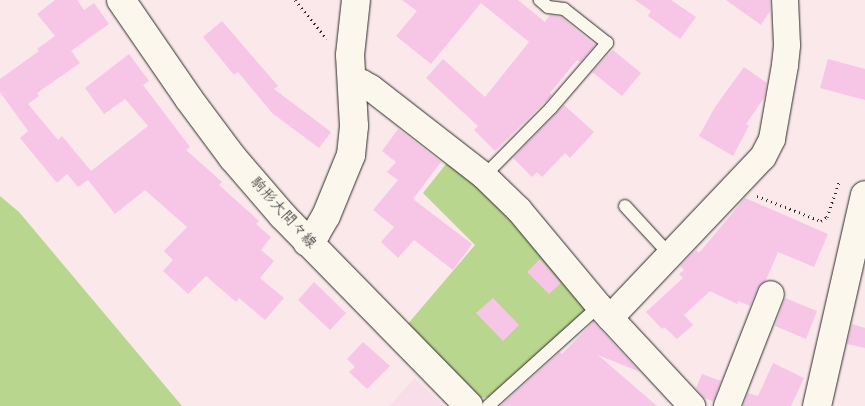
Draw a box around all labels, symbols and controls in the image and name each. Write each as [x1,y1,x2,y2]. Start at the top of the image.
street label: 駒形大間々線 [245,175,319,253]

